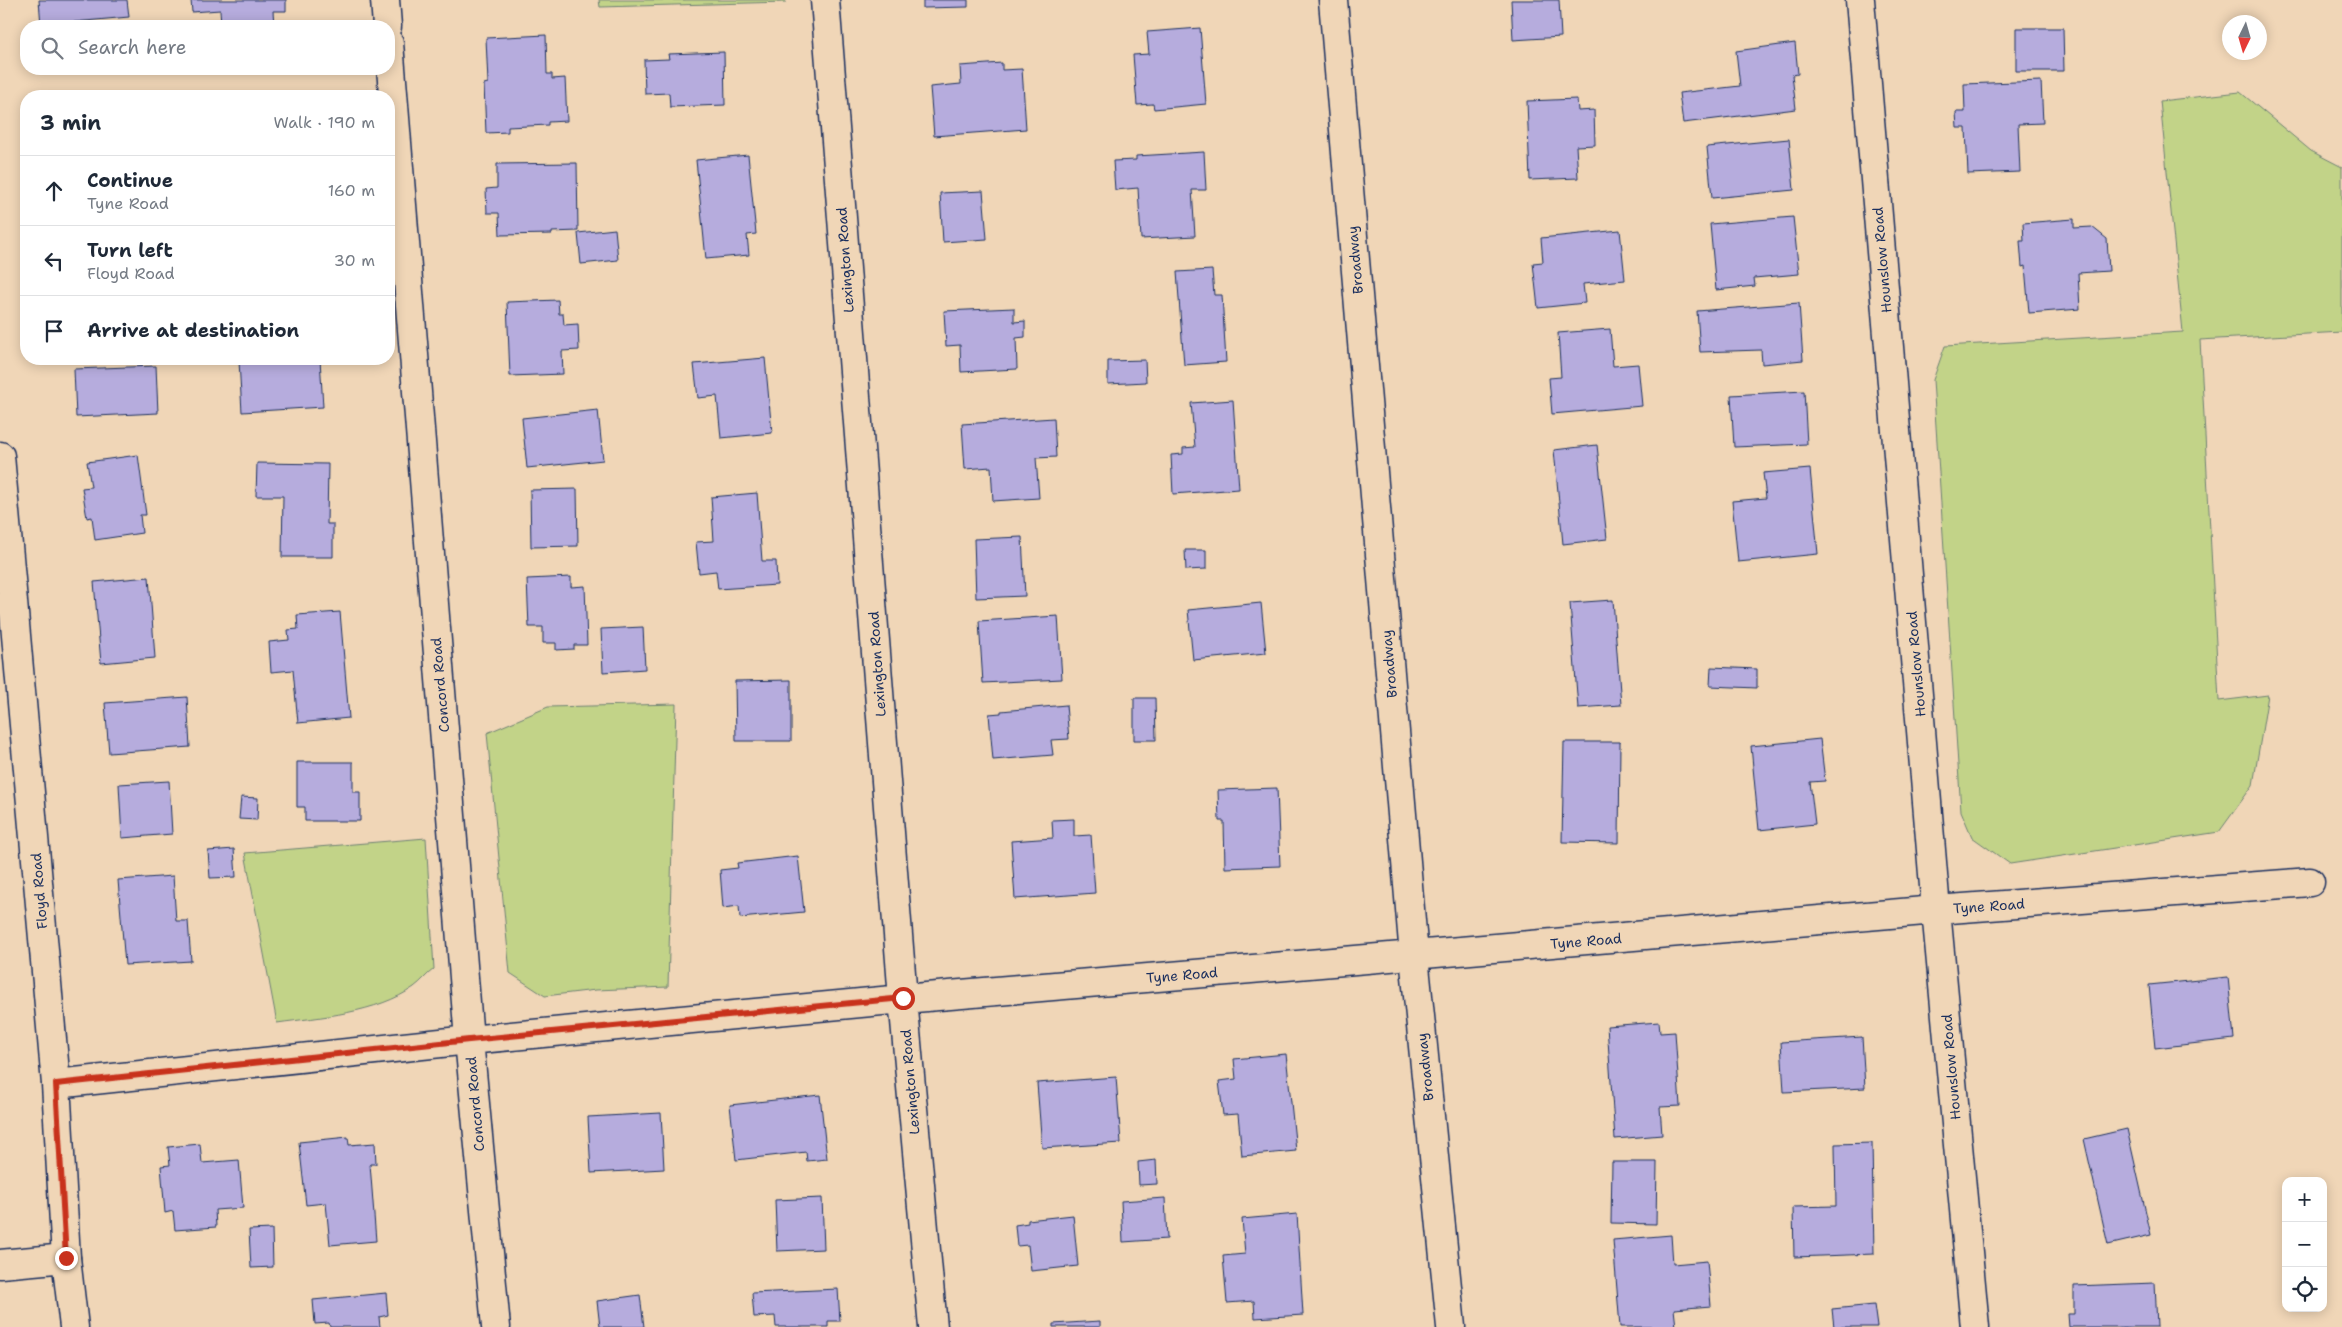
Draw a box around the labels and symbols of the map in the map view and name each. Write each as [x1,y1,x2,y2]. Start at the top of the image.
north arrow [2222,15,2267,60]
street label: Lexington Road [832,206,858,313]
street label: Hounslow Road [1868,206,1896,314]
street label: Broadway [1343,225,1367,295]
street label: Lexington Road [864,610,890,717]
street label: Hounslow Road [1902,610,1930,718]
street label: Broadway [1377,629,1401,699]
street label: Concord Road [427,637,453,733]
street label: Floyd Road [27,852,51,930]
street label: Tyne Road [1953,895,2025,917]
street label: Tyne Road [1550,929,1623,953]
street label: Tyne Road [1146,963,1219,987]
route start [892,987,915,1010]
street label: Hounslow Road [1937,1013,1965,1121]
street label: Lexington Road [896,1028,924,1136]
street label: Broadway [1412,1032,1438,1102]
street label: Concord Road [462,1056,488,1152]
route end [55,1247,78,1270]

